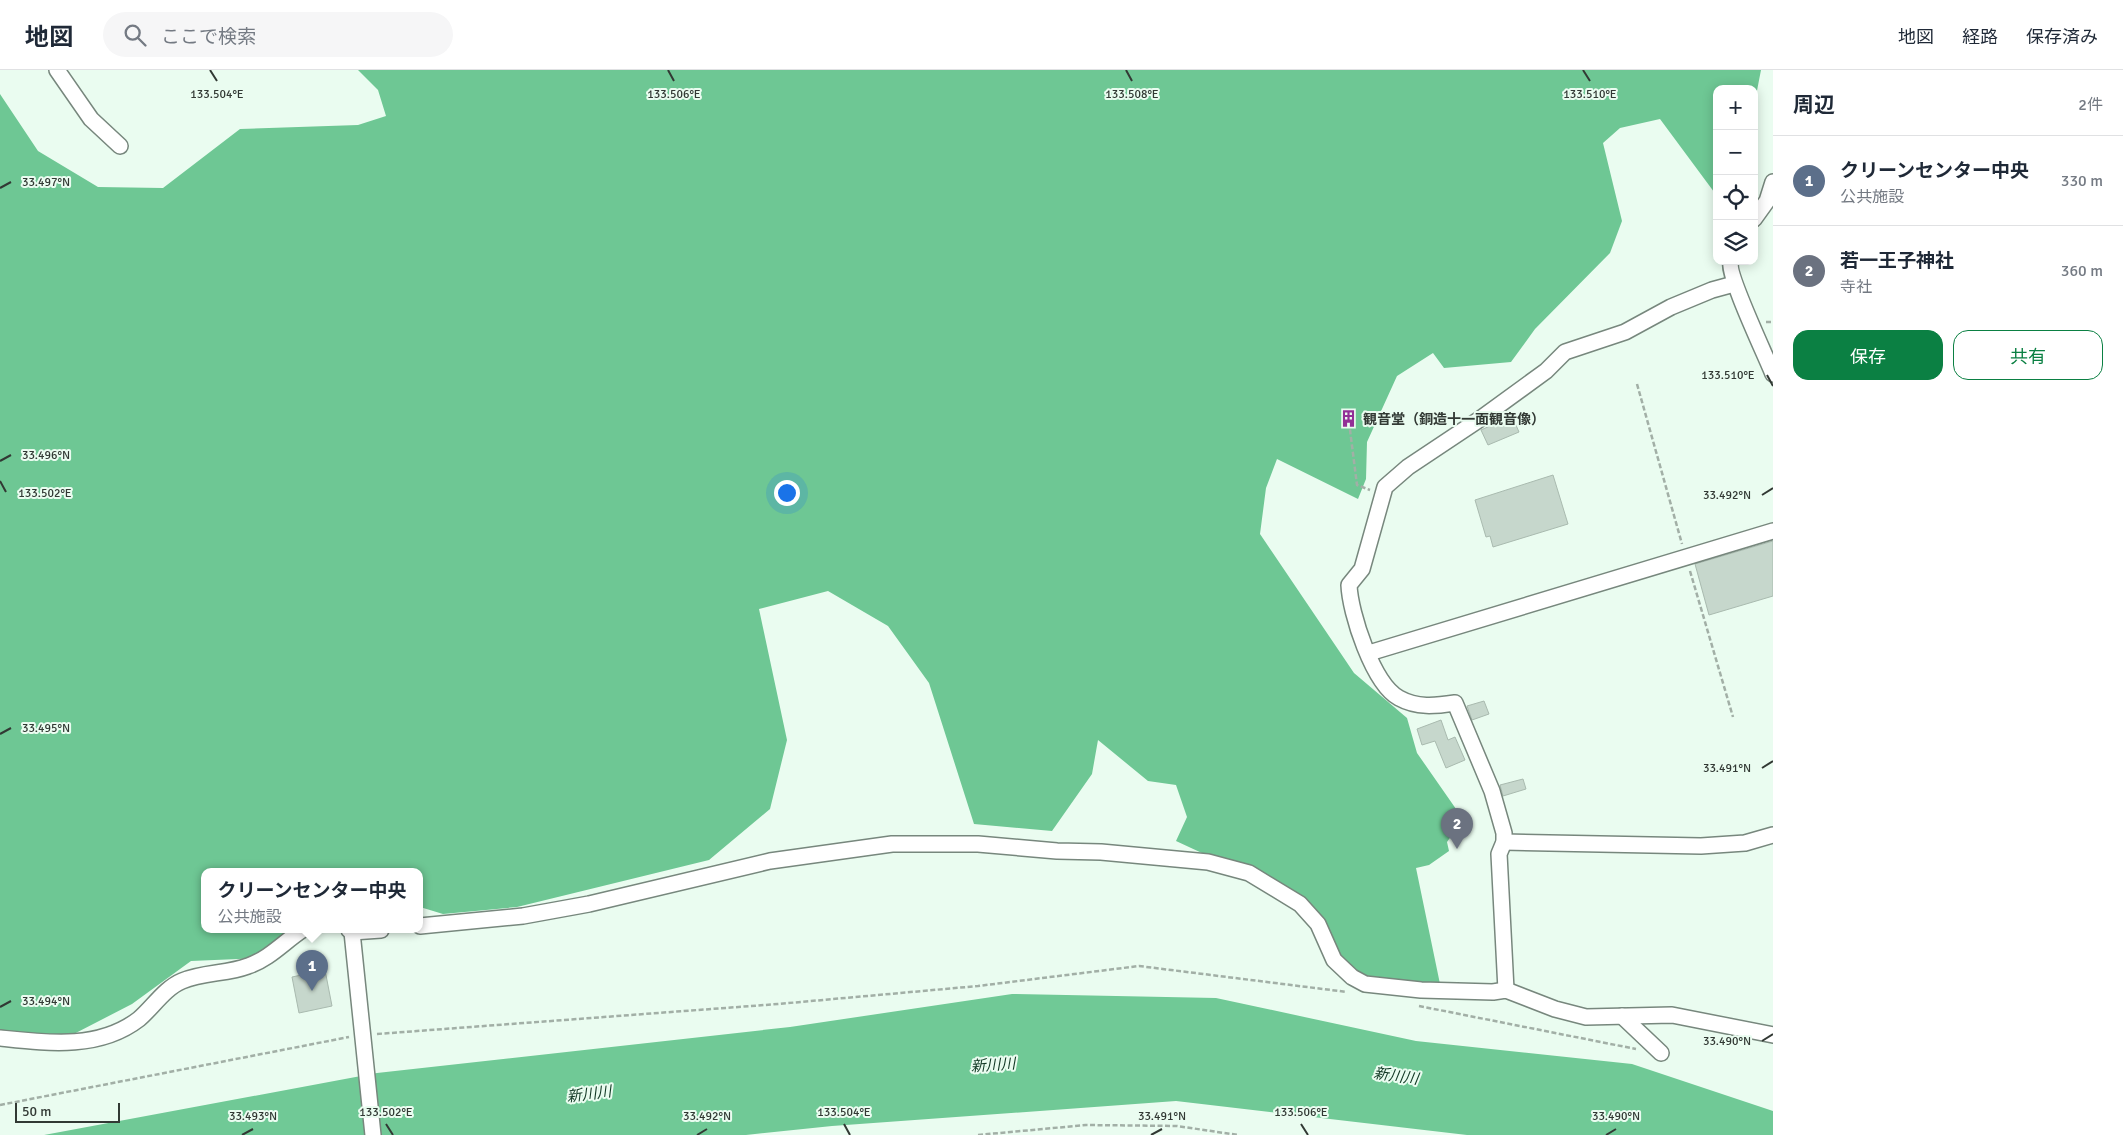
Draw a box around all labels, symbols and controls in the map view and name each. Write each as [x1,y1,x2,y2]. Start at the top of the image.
search box [103,12,453,57]
icon: search [121,21,149,49]
text: 地図 [25,22,73,52]
text: ここで検索 [161,25,256,49]
text: 地図 [1898,26,1934,48]
text: 経路 [1962,26,1998,48]
text: 保存済み [2026,26,2098,48]
map controls [1713,85,1758,265]
button: + [1713,85,1758,130]
text: 133.504°E [190,87,244,102]
text: 133.506°E [647,87,701,102]
text: 133.508°E [1105,87,1159,102]
text: 133.510°E [1563,87,1617,102]
text: 周辺 [1793,92,1835,118]
text: 2件 [2078,95,2103,115]
button: − [1713,130,1758,175]
text: クリーンセンター中央 [1840,159,2029,183]
text: 1 [1805,171,1813,191]
text: 330 m [2061,171,2103,191]
text: 33.497°N [22,175,70,190]
button: locate [1713,175,1758,220]
text: 公共施設 [1840,187,1904,207]
button: layers [1713,220,1758,265]
text: 若一王子神社 [1840,249,1954,273]
text: 2 [1805,261,1813,281]
text: 360 m [2061,261,2103,281]
text: 寺社 [1840,277,1872,297]
button: 保存 [1793,330,1943,380]
button: 共有 [1953,330,2103,380]
text: 133.510°E [1701,368,1755,383]
building icon: 観音堂（銅造十一面観音像） [1339,409,1359,429]
place label: 観音堂（銅造十一面観音像） [1363,411,1545,428]
text: 33.496°N [22,448,70,463]
your location [774,480,800,506]
text: 133.502°E [18,486,72,501]
text: 33.492°N [1703,488,1751,503]
text: 33.495°N [22,721,70,736]
text: 33.491°N [1703,761,1751,776]
pin: 2 [1441,808,1473,849]
popup [201,868,423,933]
text: クリーンセンター中央 [217,879,407,903]
text: 公共施設 [217,907,281,927]
pin: 1 [296,950,328,991]
text: 33.494°N [22,994,70,1009]
text: 33.490°N [1703,1034,1751,1049]
water label: 新川川 [970,1054,1018,1076]
water label: 新川川 [1372,1064,1422,1088]
water label: 新川川 [566,1082,614,1106]
scale bar [15,1100,120,1123]
text: 50 m [22,1103,51,1120]
text: 133.502°E [359,1105,413,1120]
text: 133.504°E [817,1105,871,1120]
text: 133.506°E [1274,1105,1328,1120]
text: 33.493°N [229,1109,277,1124]
text: 33.492°N [683,1109,731,1124]
text: 33.491°N [1138,1109,1186,1124]
text: 33.490°N [1592,1109,1640,1124]

